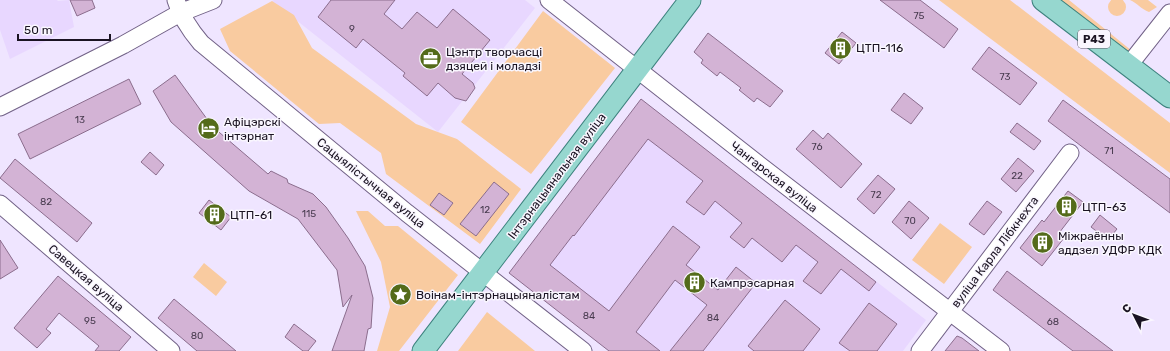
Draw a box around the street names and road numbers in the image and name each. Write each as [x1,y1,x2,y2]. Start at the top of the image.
road number: Р43 [1078,30,1110,48]
street label: Інтэрнацыянальная вуліца [505,110,609,242]
street label: Сацыялістычная вуліца [314,135,428,231]
street label: Чангарская вуліца [728,139,820,215]
street label: вуліца Карла Лібкнехта [949,194,1041,310]
street label: Савецкая вуліца [46,242,126,314]

